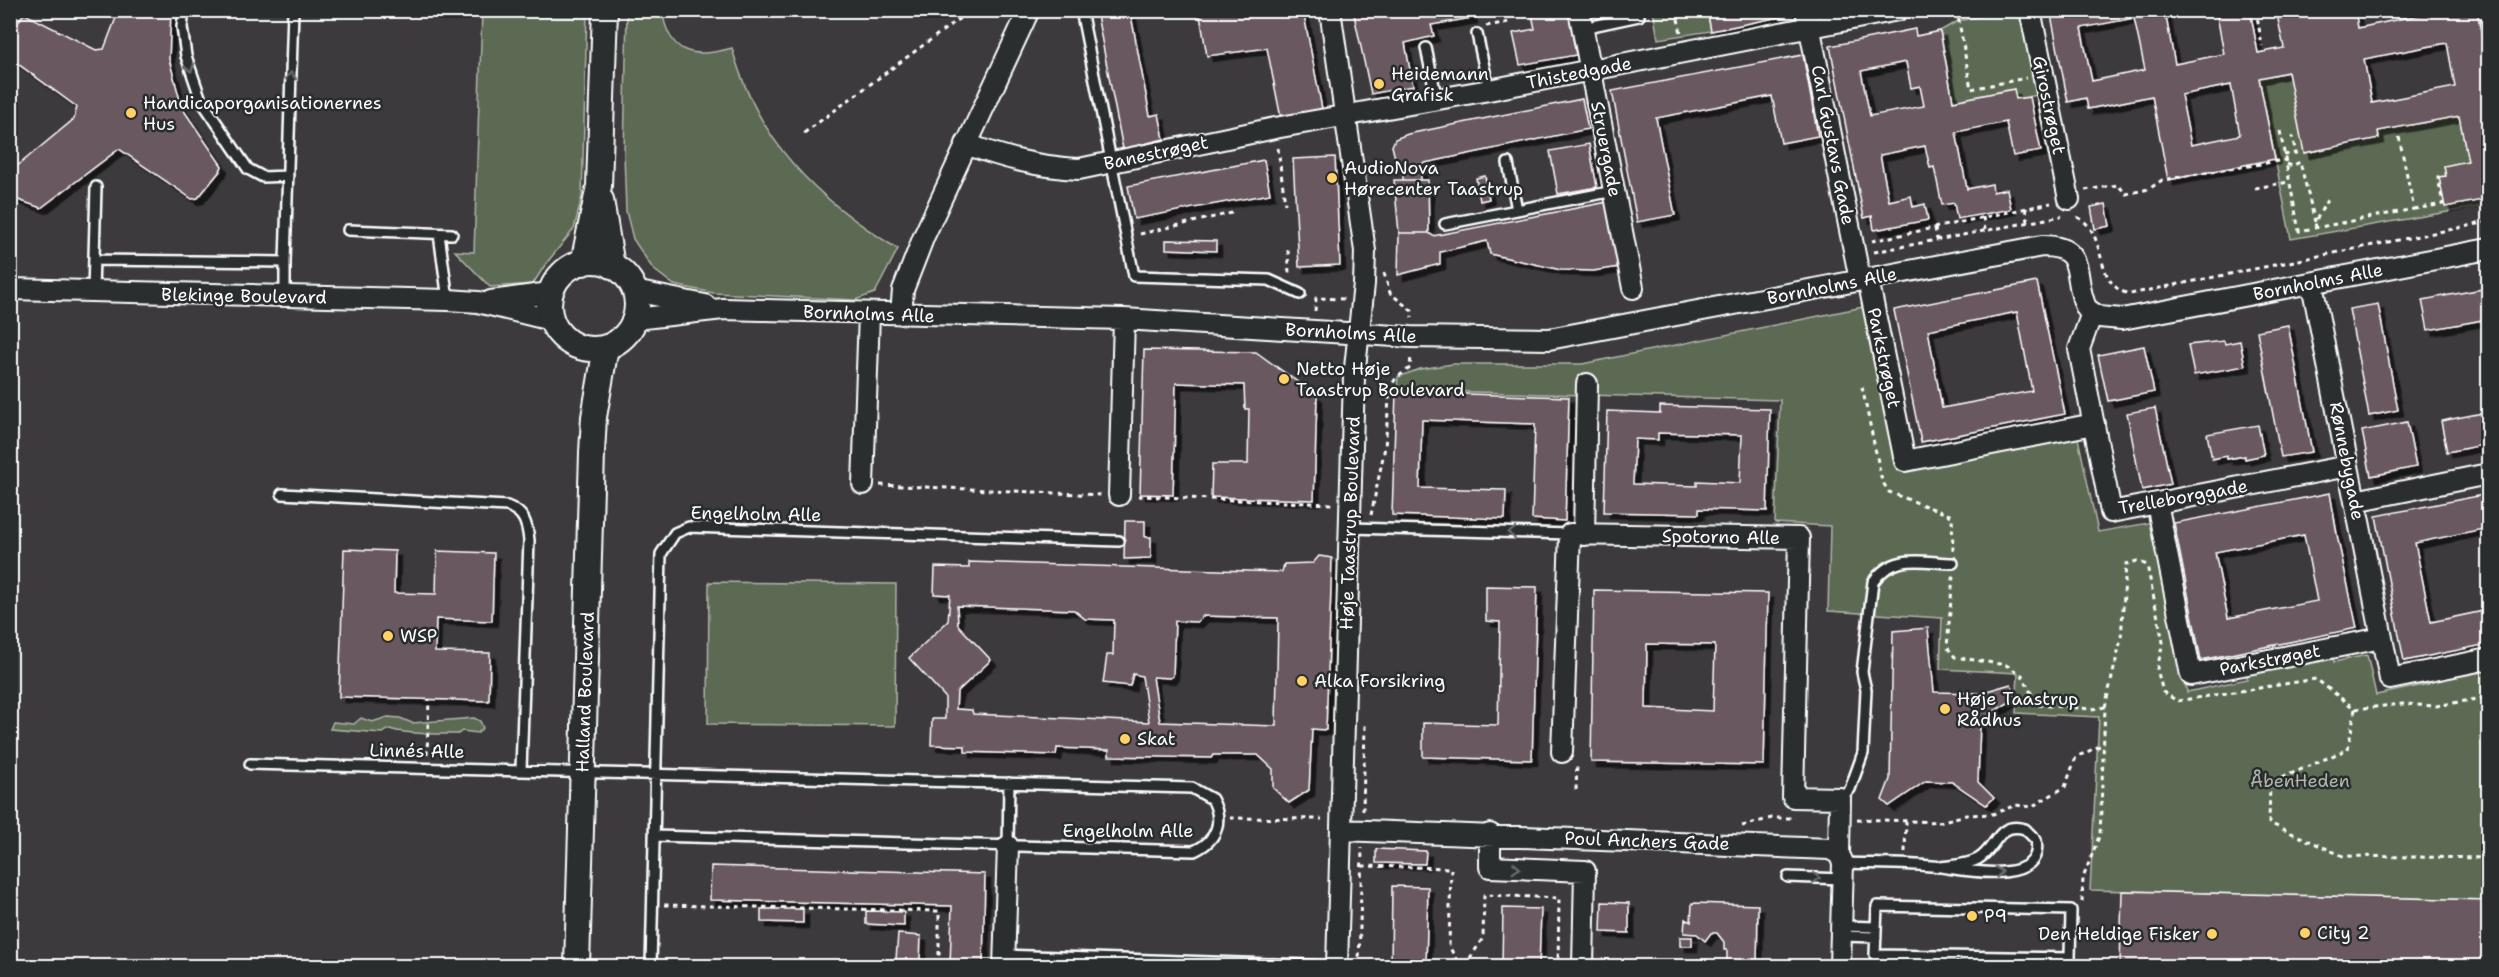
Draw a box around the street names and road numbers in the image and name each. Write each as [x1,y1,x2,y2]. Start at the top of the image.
street label: Thistedgade [1524,51,1634,95]
street label: Girostrøget [2027,53,2071,157]
street label: Carl Gustavs Gade [1806,63,1860,227]
street label: Struergade [1585,99,1627,199]
street label: Banestrøget [1102,130,1211,176]
street label: Bornholms Alle [2251,258,2385,306]
street label: Bornholms Alle [1765,262,1899,310]
street label: Blekinge Boulevard [161,283,327,309]
street label: Bornholms Alle [803,300,935,328]
street label: Parkstrøget [1862,306,1906,411]
street label: Bornholms Alle [1285,318,1417,348]
street label: Rønnebygade [2324,400,2370,522]
street label: Høje Taastrup Boulevard [1334,416,1366,630]
street label: Trelleborggade [2116,474,2250,520]
street label: Engelholm Alle [690,501,822,527]
street label: Spotorno Alle [1662,524,1780,550]
street label: Halland Boulevard [570,611,600,773]
street label: Parkstrøget [2218,638,2323,682]
street label: Linnés Alle [369,738,465,764]
street label: Engelholm Alle [1063,819,1193,843]
street label: Poul Anchers Gade [1564,826,1730,856]

